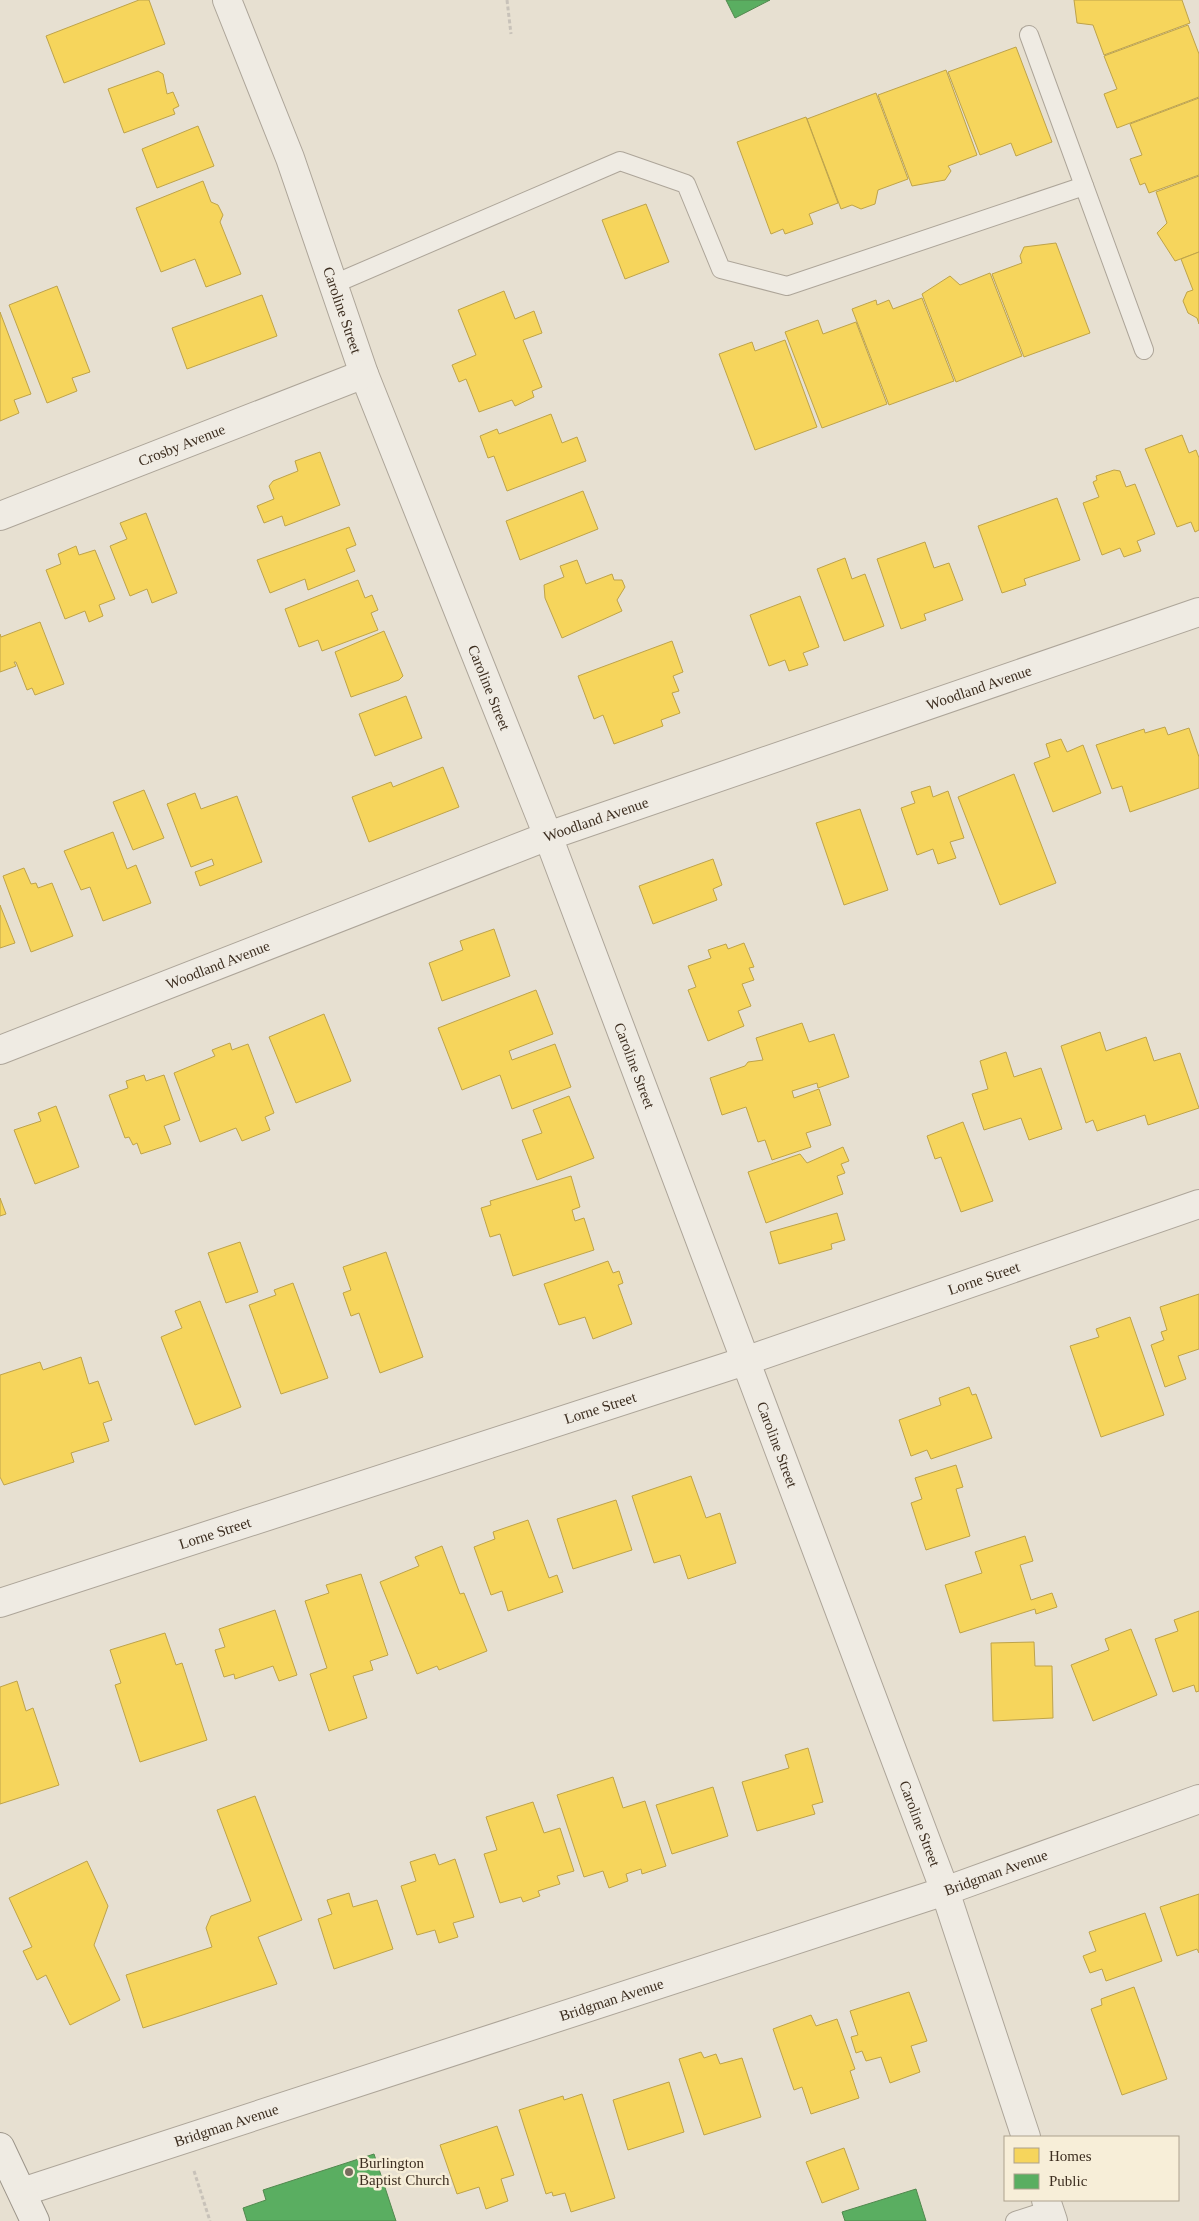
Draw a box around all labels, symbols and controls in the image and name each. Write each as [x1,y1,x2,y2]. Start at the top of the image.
street label: Caroline Street [320,265,365,356]
street label: Crosby Avenue [136,421,228,469]
street label: Caroline Street [465,643,513,733]
street label: Woodland Avenue [924,662,1034,713]
street label: Woodland Avenue [541,794,651,845]
street label: Woodland Avenue [164,937,272,992]
street label: Caroline Street [611,1020,658,1112]
street label: Lorne Street [946,1258,1022,1298]
street label: Lorne Street [562,1389,639,1427]
street label: Caroline Street [754,1399,801,1491]
street label: Lorne Street [177,1514,254,1552]
street label: Caroline Street [896,1779,943,1870]
street label: Bridgman Avenue [942,1846,1050,1899]
street label: Bridgman Avenue [557,1975,666,2024]
street label: Bridgman Avenue [172,2101,281,2150]
legend [1004,2136,1179,2201]
text: Homes [1049,2148,1092,2164]
place label: Burlington Baptist Church [359,2155,450,2188]
marker: Burlington Baptist Church [343,2166,355,2178]
text: Public [1049,2173,1088,2189]

